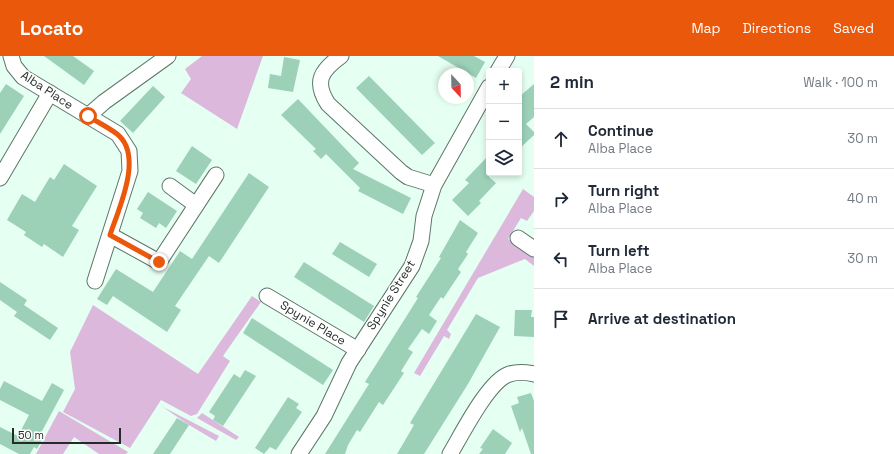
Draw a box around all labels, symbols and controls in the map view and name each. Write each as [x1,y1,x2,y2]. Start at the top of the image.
text: Locato [20,16,83,41]
text: Map [691,19,721,37]
text: Directions [743,19,811,37]
text: Saved [833,19,874,37]
street label: Alba Place [18,67,76,113]
north arrow [438,68,474,104]
map controls [486,68,522,176]
button: + [486,68,522,104]
text: 2 min [550,71,594,93]
text: Walk · 100 m [803,74,878,91]
button: − [486,104,522,140]
route start [79,107,97,125]
text: Continue [588,121,654,140]
icon: ahead [550,128,572,150]
text: 30 m [847,130,878,147]
button: layers [486,140,522,176]
text: Alba Place [588,140,652,157]
text: Turn right [588,181,659,200]
icon: right [550,188,572,210]
text: 40 m [847,190,878,207]
text: Alba Place [588,200,652,217]
text: Turn left [588,241,650,260]
icon: left [550,248,572,270]
text: 30 m [847,250,878,267]
route end [150,253,168,271]
street label: Spynie Street [363,257,419,333]
text: Alba Place [588,260,652,277]
street label: Spynie Place [277,297,349,349]
icon: arrive [550,308,572,330]
text: Arrive at destination [588,309,736,328]
scale bar [12,426,121,445]
text: 50 m [18,428,44,442]

